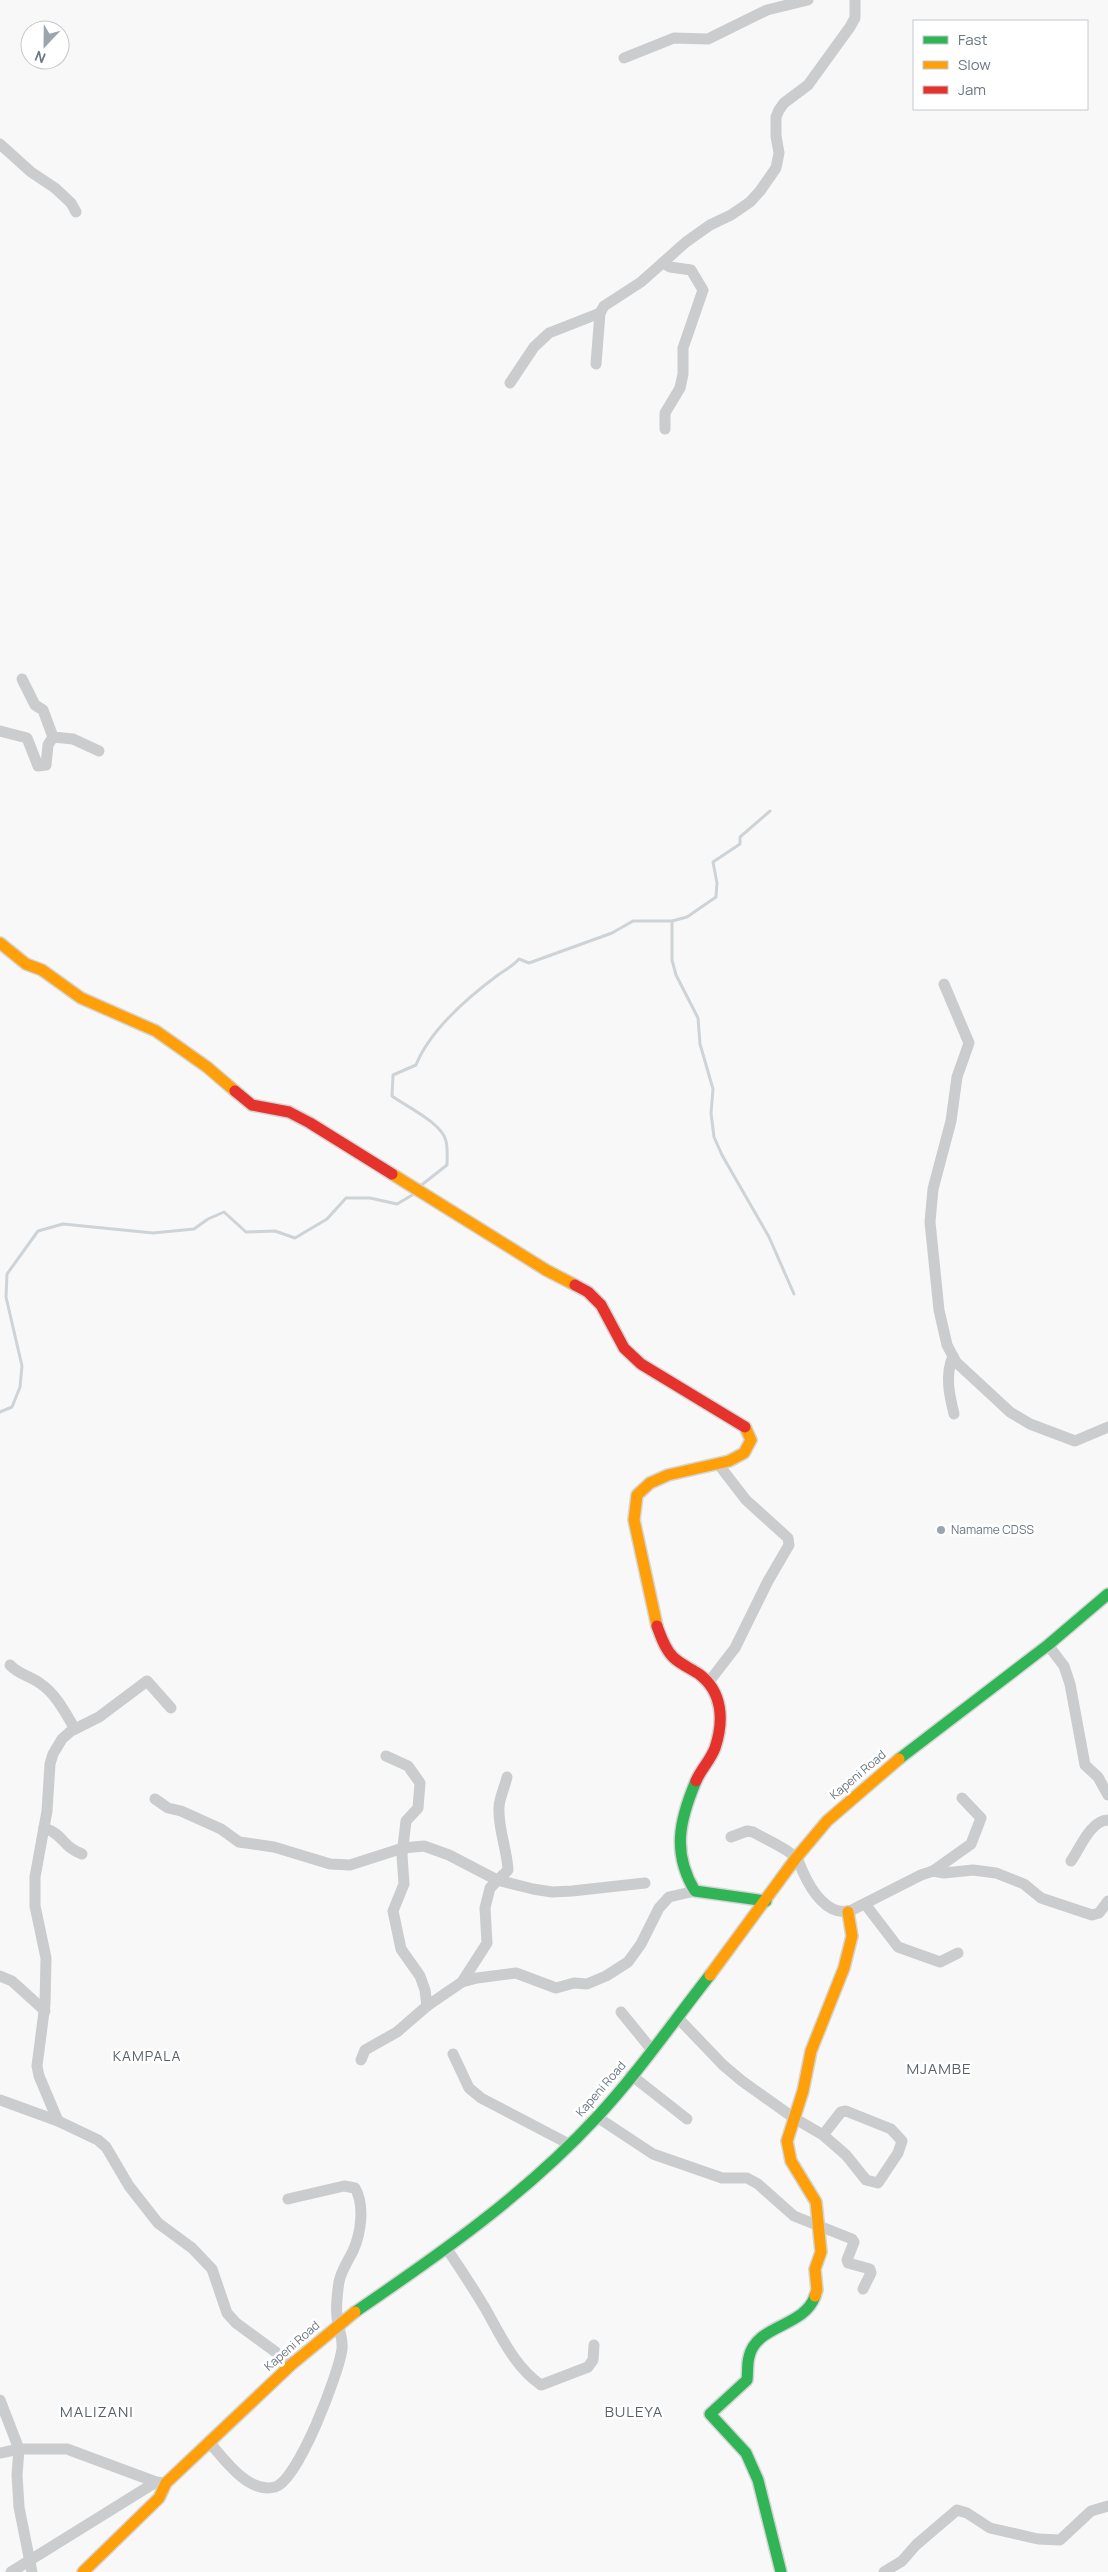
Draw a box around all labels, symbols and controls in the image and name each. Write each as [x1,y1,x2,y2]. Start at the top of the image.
north arrow [20,20,70,70]
legend [913,20,1088,110]
text: Fast [958,29,987,50]
text: N [32,47,48,68]
text: Slow [958,54,991,75]
text: Jam [958,79,986,100]
place label: Namame CDSS [951,1521,1034,1538]
marker: Namame CDSS [935,1524,947,1536]
street label: Kapeni Road [826,1746,889,1803]
district label: KAMPALA [113,2046,181,2065]
street label: Kapeni Road [572,2057,630,2120]
district label: MJAMBE [906,2058,972,2079]
street label: Kapeni Road [260,2317,323,2375]
district label: MALIZANI [60,2401,134,2422]
district label: BULEYA [605,2401,663,2422]

